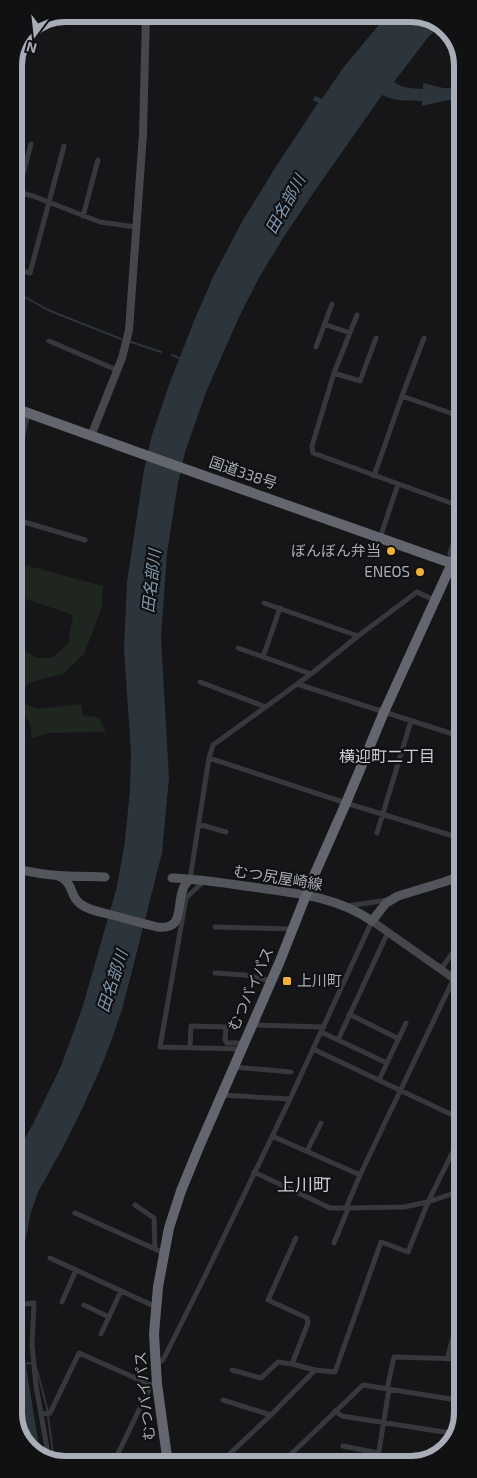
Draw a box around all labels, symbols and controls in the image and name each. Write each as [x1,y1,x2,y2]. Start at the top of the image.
north arrow [10,10,60,60]
text: N [24,39,39,58]
water label: 田名部川 [261,169,309,236]
street label: 国道338号 [207,452,280,492]
place label: ぼんぼん弁当 [291,541,381,559]
marker: ぼんぼん弁当 [385,545,397,557]
water label: 田名部川 [138,546,164,614]
place label: ENEOS [364,562,410,580]
marker: ENEOS [414,566,426,578]
district label: 横迎町二丁目 [339,746,435,765]
street label: むつ尻屋崎線 [232,861,324,893]
street label: むつバイパス [224,944,277,1033]
water label: 田名部川 [93,946,131,1014]
place label: 上川町 [297,971,342,989]
marker: 上川町 [281,975,293,987]
district label: 上川町 [277,1173,331,1195]
street label: むつバイパス [130,1351,158,1442]

